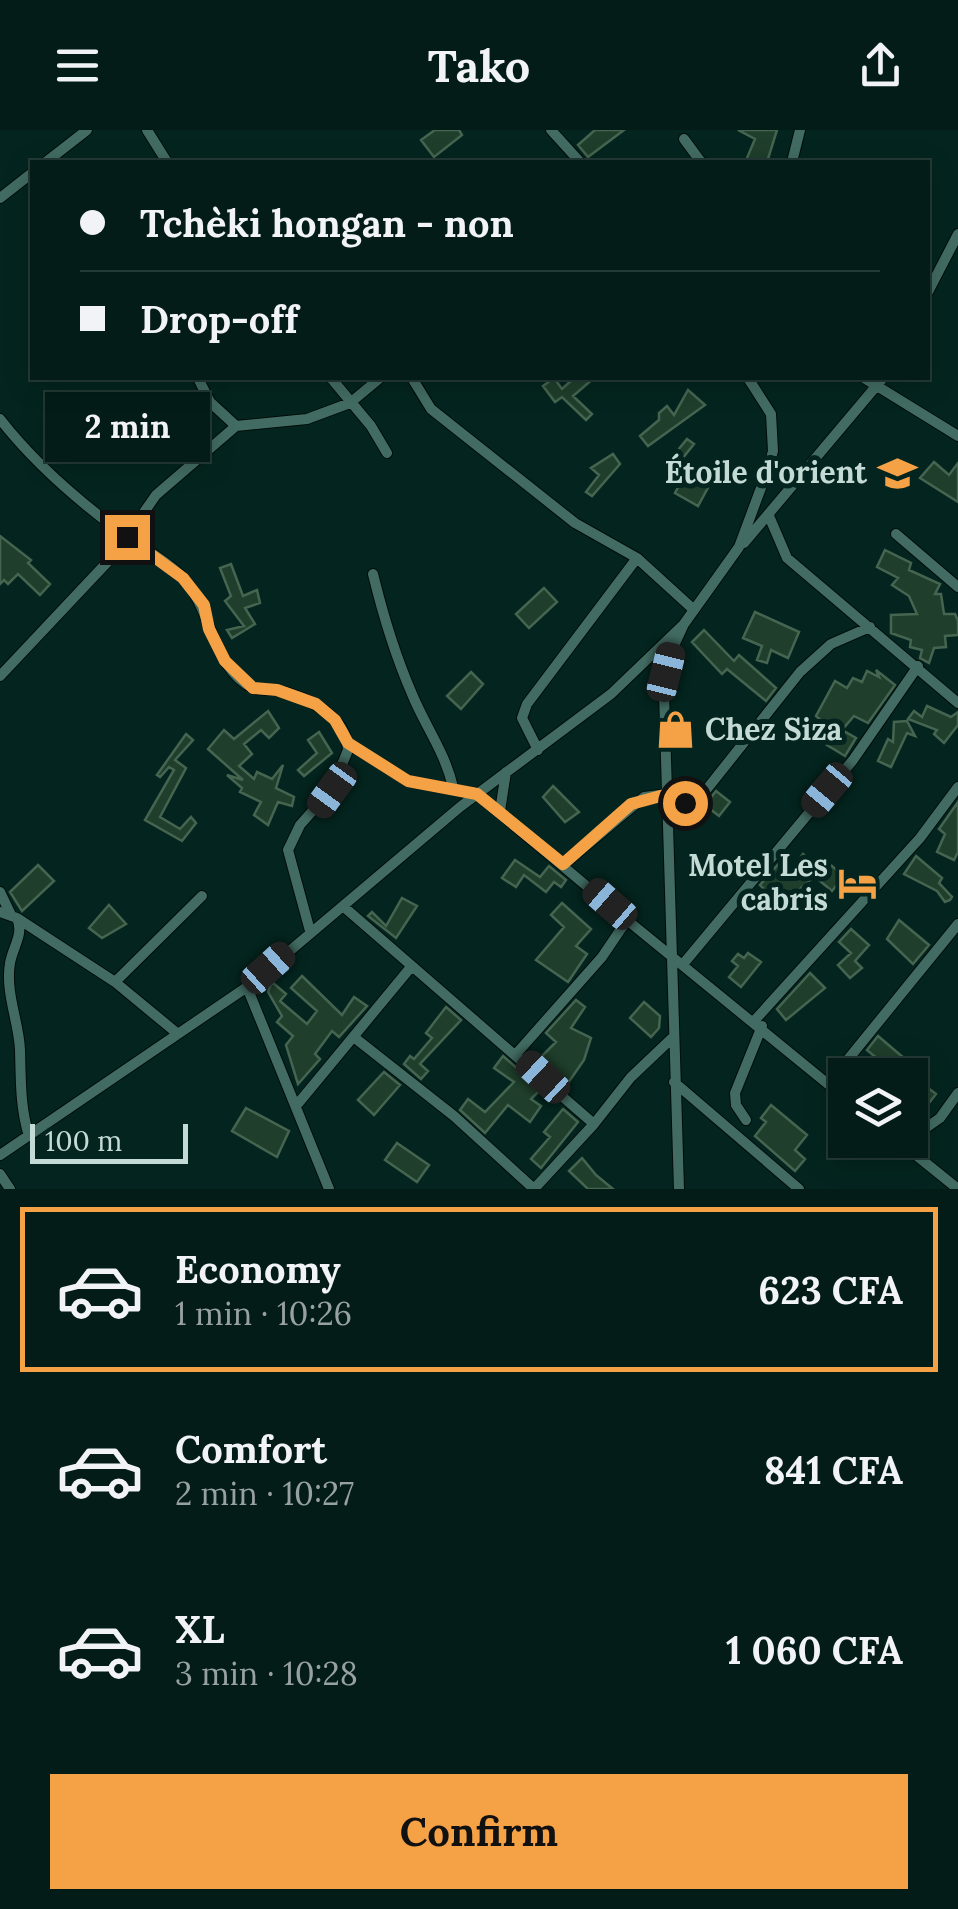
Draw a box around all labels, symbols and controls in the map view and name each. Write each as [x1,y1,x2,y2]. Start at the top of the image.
text: Tako [428,37,530,94]
icon: menu [50,38,105,93]
icon: share [853,38,908,93]
text: Tchèki hongan - non [140,199,514,247]
text: Drop-off [140,295,298,343]
callout: 2 min [44,392,210,462]
text: 2 min [85,406,170,447]
school or university icon: Étoile d'orient [876,452,918,494]
place label: Étoile d'orient [665,453,868,491]
route end [105,515,150,560]
car [644,639,688,705]
shop icon: Chez Siza [654,709,696,751]
place label: Chez Siza [705,710,843,748]
car [302,757,362,823]
car [796,757,858,823]
route start [663,781,708,826]
place label: Motel Les cabris [688,846,828,918]
hotel icon: Motel Les cabris [837,862,879,904]
car [578,873,642,935]
car [236,937,300,999]
car [511,1046,575,1108]
map controls [828,1058,928,1158]
button: layers [828,1058,928,1158]
scale bar [30,1119,188,1164]
text: 100 m [45,1123,122,1159]
icon: car [55,1245,145,1335]
text: Economy [175,1245,341,1293]
text: 623 CFA [758,1266,903,1314]
text: 1 min · 10:26 [175,1293,352,1334]
icon: car [55,1425,145,1515]
text: Comfort [175,1425,327,1473]
text: 841 CFA [764,1446,903,1494]
text: 2 min · 10:27 [175,1473,354,1514]
icon: car [55,1605,145,1695]
text: XL [175,1605,225,1653]
text: 1 060 CFA [726,1626,903,1674]
text: 3 min · 10:28 [175,1653,358,1694]
button: Confirm [50,1774,908,1889]

